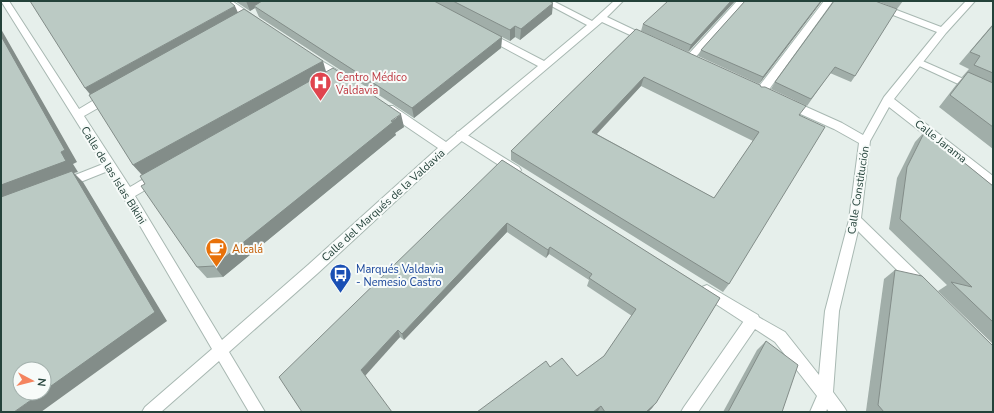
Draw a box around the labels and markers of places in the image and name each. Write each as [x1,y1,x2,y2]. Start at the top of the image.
hospital icon: Centro Médico Valdavia [308,70,334,103]
place label: Centro Médico Valdavia [335,70,407,98]
cafe icon: Alcalá [204,236,230,269]
place label: Alcalá [232,242,263,257]
bus stop icon: Marqués Valdavia - Nemesio Castro [327,262,353,295]
place label: Marqués Valdavia - Nemesio Castro [356,262,444,290]

